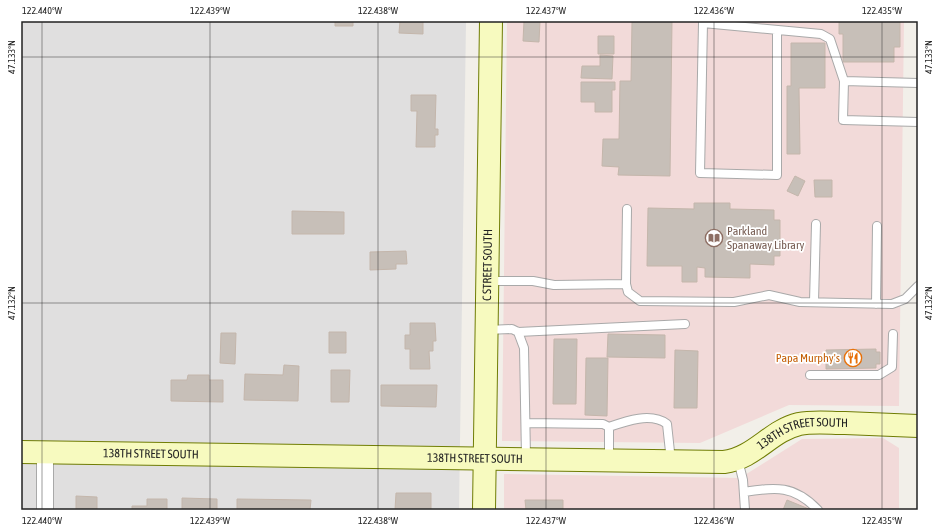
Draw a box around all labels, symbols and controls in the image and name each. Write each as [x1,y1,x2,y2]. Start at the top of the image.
text: 122.440°W [22,5,63,16]
text: 122.439°W [190,5,231,16]
text: 122.438°W [358,5,399,16]
text: 122.437°W [526,5,567,16]
text: 122.436°W [694,5,735,16]
text: 122.435°W [862,5,903,16]
text: 47.133°N [6,40,17,74]
text: 47.133°N [923,40,934,74]
place label: Parkland Spanaway Library [727,224,804,252]
library icon: Parkland Spanaway Library [704,228,724,248]
street label: C STREET SOUTH [480,229,495,301]
text: 47.132°N [6,286,17,320]
text: 47.132°N [923,286,934,320]
restaurant icon: Papa Murphy's [843,348,863,368]
place label: Papa Murphy's [776,351,840,365]
street label: 138TH STREET SOUTH [754,415,848,453]
street label: 138TH STREET SOUTH [103,446,199,462]
street label: 138TH STREET SOUTH [427,451,523,466]
text: 122.440°W [22,515,63,526]
text: 122.439°W [190,515,231,526]
text: 122.438°W [358,515,399,526]
text: 122.437°W [526,515,567,526]
text: 122.436°W [694,515,735,526]
text: 122.435°W [862,515,903,526]

